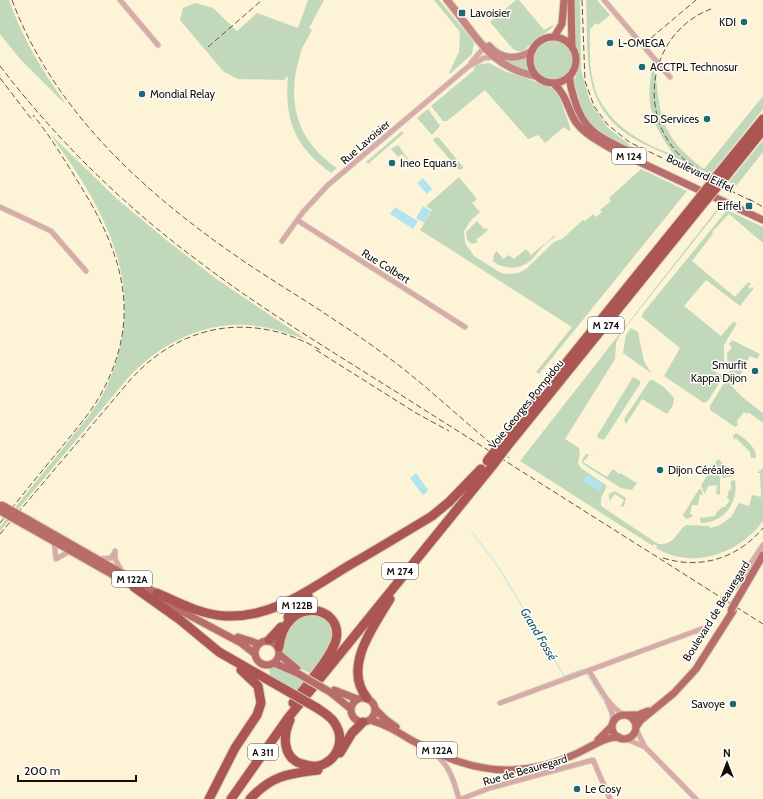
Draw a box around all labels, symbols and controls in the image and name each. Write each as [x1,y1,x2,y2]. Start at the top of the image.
place label: Lavoisier [470,6,511,20]
marker: Lavoisier [457,8,467,18]
place label: KDI [719,15,736,29]
marker: KDI [739,17,749,27]
place label: L-OMEGA [618,36,665,50]
marker: L-OMEGA [605,38,615,48]
place label: ACCTPL Technosur [650,60,738,74]
marker: ACCTPL Technosur [637,62,647,72]
place label: Mondial Relay [150,87,215,101]
marker: Mondial Relay [137,89,147,99]
place label: SD Services [644,112,699,126]
marker: SD Services [702,114,712,124]
street label: Rue Lavoisier [338,116,393,167]
road number: M 124 [612,148,646,164]
street label: Boulevard Eiffel [664,151,736,195]
place label: Ineo Equans [400,156,457,170]
marker: Ineo Equans [387,158,397,168]
place label: Eiffel [717,199,741,213]
marker: Eiffel [744,201,754,211]
street label: Rue Colbert [359,246,413,287]
road number: M 274 [588,317,624,333]
street label: Voie Georges Pompidou [486,356,567,452]
place label: Smurfit Kappa Dijon [691,358,747,385]
marker: Smurfit Kappa Dijon [750,366,760,376]
place label: Dijon Céréales [668,463,735,477]
marker: Dijon Céréales [655,465,665,475]
street label: Boulevard de Beauregard [679,558,753,664]
road number: M 274 [382,563,418,579]
road number: M 122A [112,571,152,587]
road number: M 122B [277,597,317,613]
water label: Grand Fossé [517,605,561,664]
place label: Savoye [691,697,725,711]
marker: Savoye [728,699,738,709]
road number: M 122A [417,742,457,758]
north arrow [707,743,747,783]
road number: A 311 [248,744,278,760]
text: N [723,746,731,760]
street label: Rue de Beauregard [481,751,569,789]
scale bar [18,757,136,783]
text: 200 m [24,763,60,778]
place label: Le Cosy [585,782,622,796]
marker: Le Cosy [572,784,582,794]

